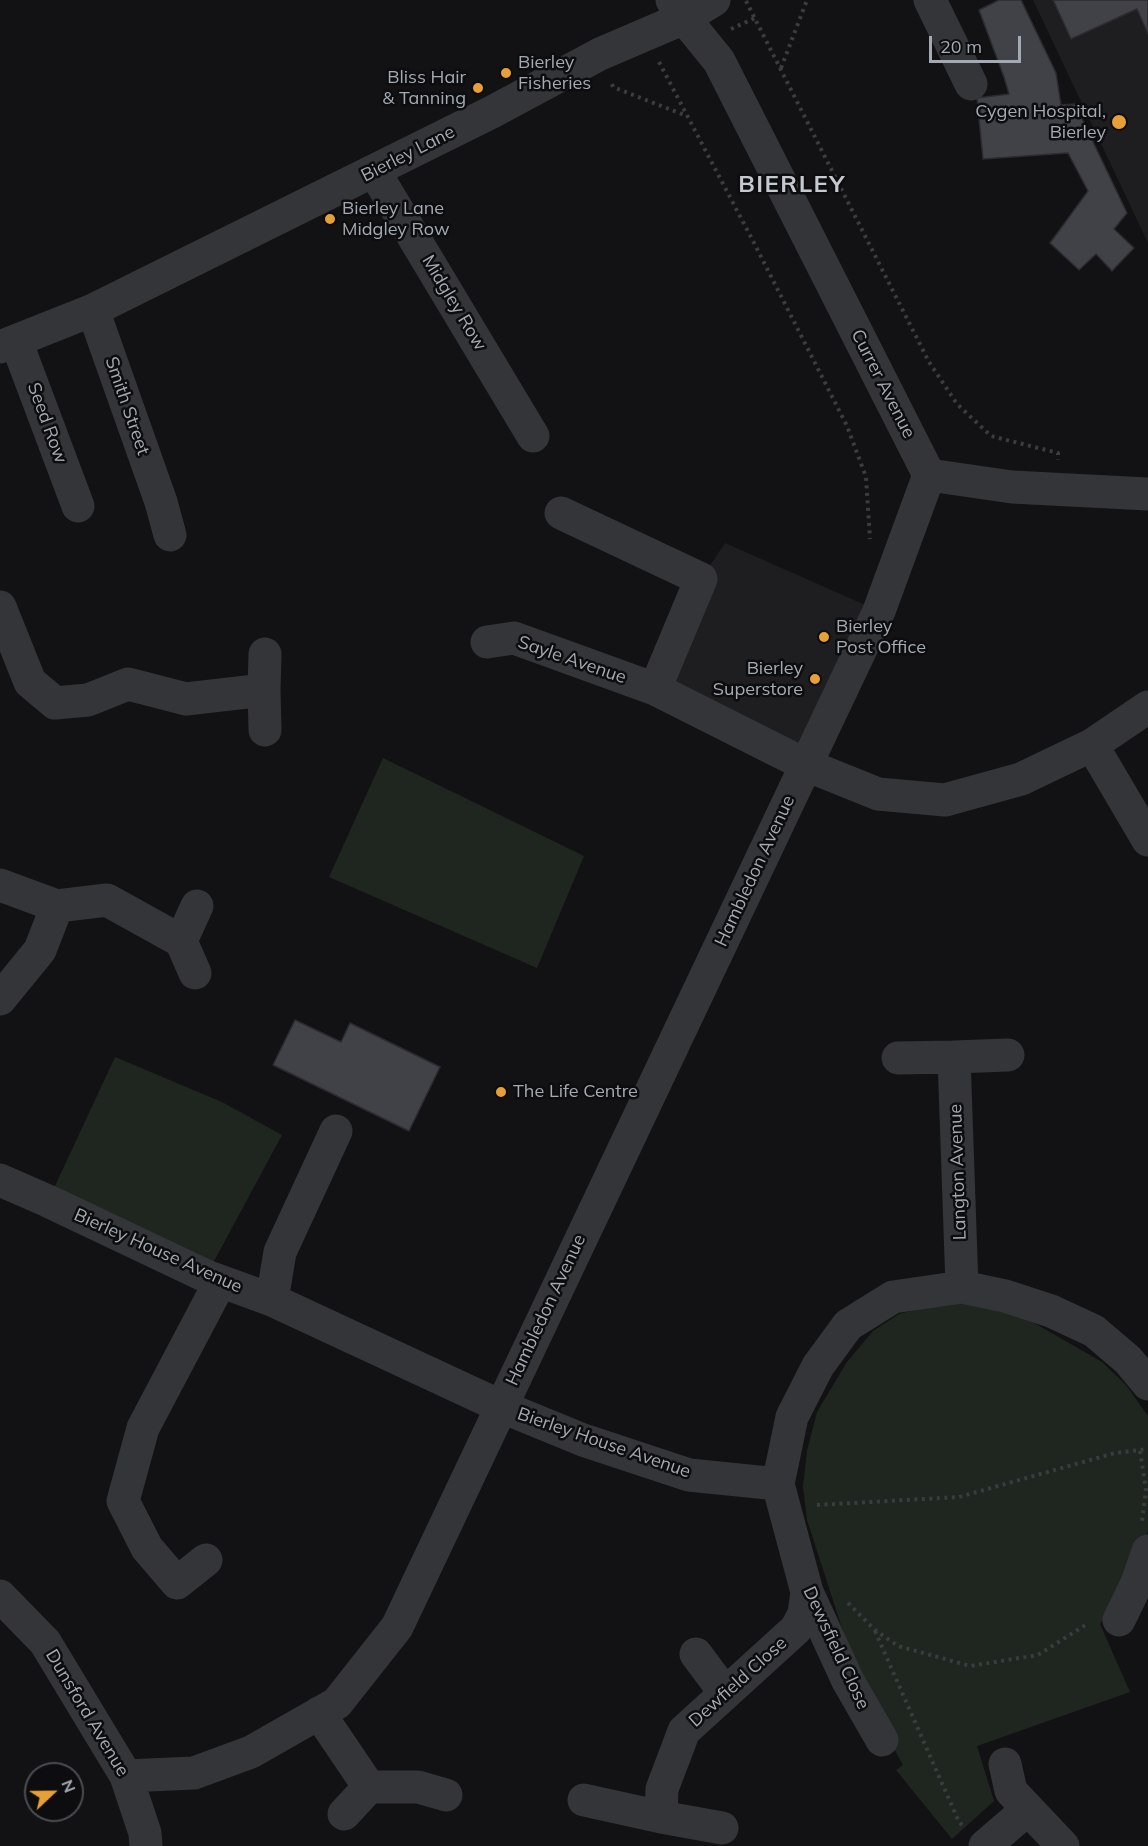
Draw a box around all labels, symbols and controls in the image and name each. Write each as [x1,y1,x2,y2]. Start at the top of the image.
scale bar [932,24,1024,62]
text: 20 m [940,35,982,58]
place label: Bierley Fisheries [518,52,591,94]
marker: Bierley Fisheries [499,66,513,80]
place label: Bliss Hair & Tanning [382,67,466,110]
marker: Bliss Hair & Tanning [471,81,485,95]
place label: Cygen Hospital, Bierley [975,101,1106,144]
marker: Cygen Hospital, Bierley [1110,113,1128,131]
street label: Bierley Lane [358,121,458,187]
district label: BIERLEY [738,171,846,199]
place label: Bierley Lane Midgley Row [342,198,450,240]
marker: Bierley Lane Midgley Row [323,212,337,226]
street label: Midgley Row [417,251,491,355]
street label: Currer Avenue [846,326,920,442]
street label: Smith Street [100,354,154,458]
street label: Seed Row [22,380,72,466]
place label: Bierley Post Office [836,616,926,658]
marker: Bierley Post Office [817,630,831,644]
street label: Sayle Avenue [515,631,629,689]
place label: Bierley Superstore [713,658,803,700]
marker: Bierley Superstore [808,672,822,686]
street label: Hambledon Avenue [710,792,800,950]
place label: The Life Centre [513,1081,638,1103]
marker: The Life Centre [494,1085,508,1099]
street label: Langton Avenue [945,1103,971,1241]
street label: Bierley House Avenue [71,1204,245,1298]
street label: Hambledon Avenue [501,1231,591,1389]
street label: Bierley House Avenue [515,1403,693,1483]
street label: Dewsfield Close [798,1583,874,1713]
street label: Dewfield Close [685,1632,791,1732]
street label: Dunsford Avenue [41,1646,133,1780]
north arrow [24,1762,84,1822]
text: N [57,1777,80,1795]

